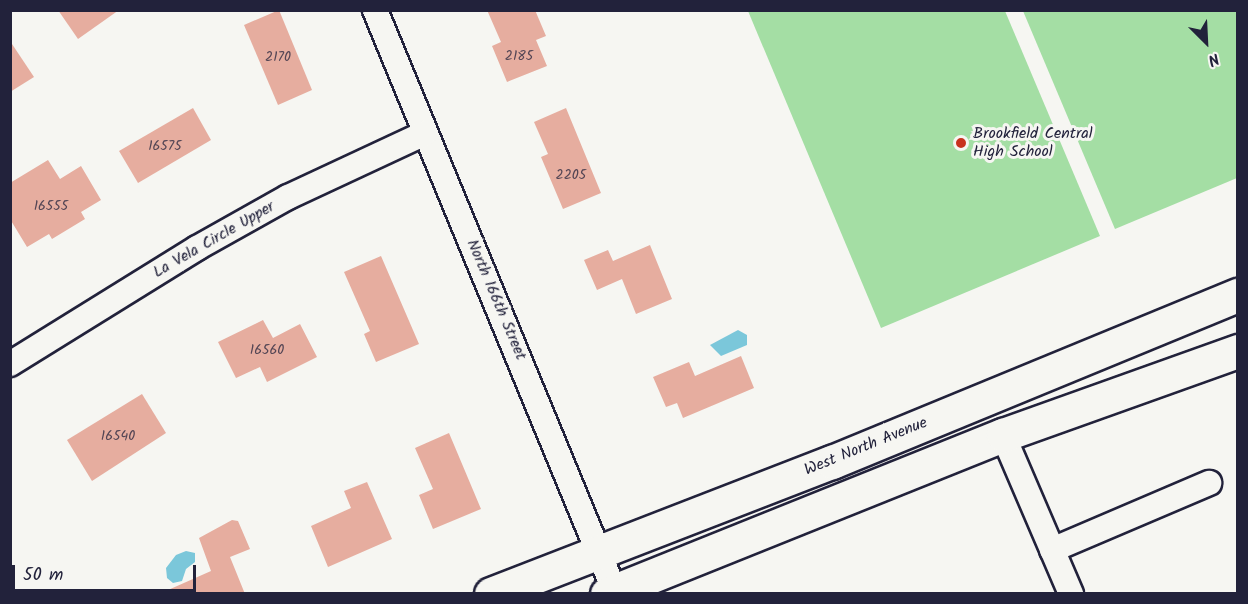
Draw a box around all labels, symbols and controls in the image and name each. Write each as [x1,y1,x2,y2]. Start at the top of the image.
north arrow [1176,12,1236,72]
text: N [1204,45,1223,72]
house number: 2185 [505,48,533,64]
house number: 2170 [265,49,291,65]
place label: Brookfield Central High School [973,124,1093,162]
marker: Brookfield Central High School [954,136,968,150]
house number: 16575 [148,138,182,154]
house number: 2205 [556,167,586,183]
street label: La Vela Circle Upper [150,197,278,283]
house number: 16555 [34,198,68,214]
street label: North 166th Street [462,237,530,363]
house number: 16560 [250,342,284,358]
street label: West North Avenue [802,414,930,480]
house number: 16540 [101,428,135,444]
scale bar [15,553,200,591]
text: 50 m [23,561,63,590]

